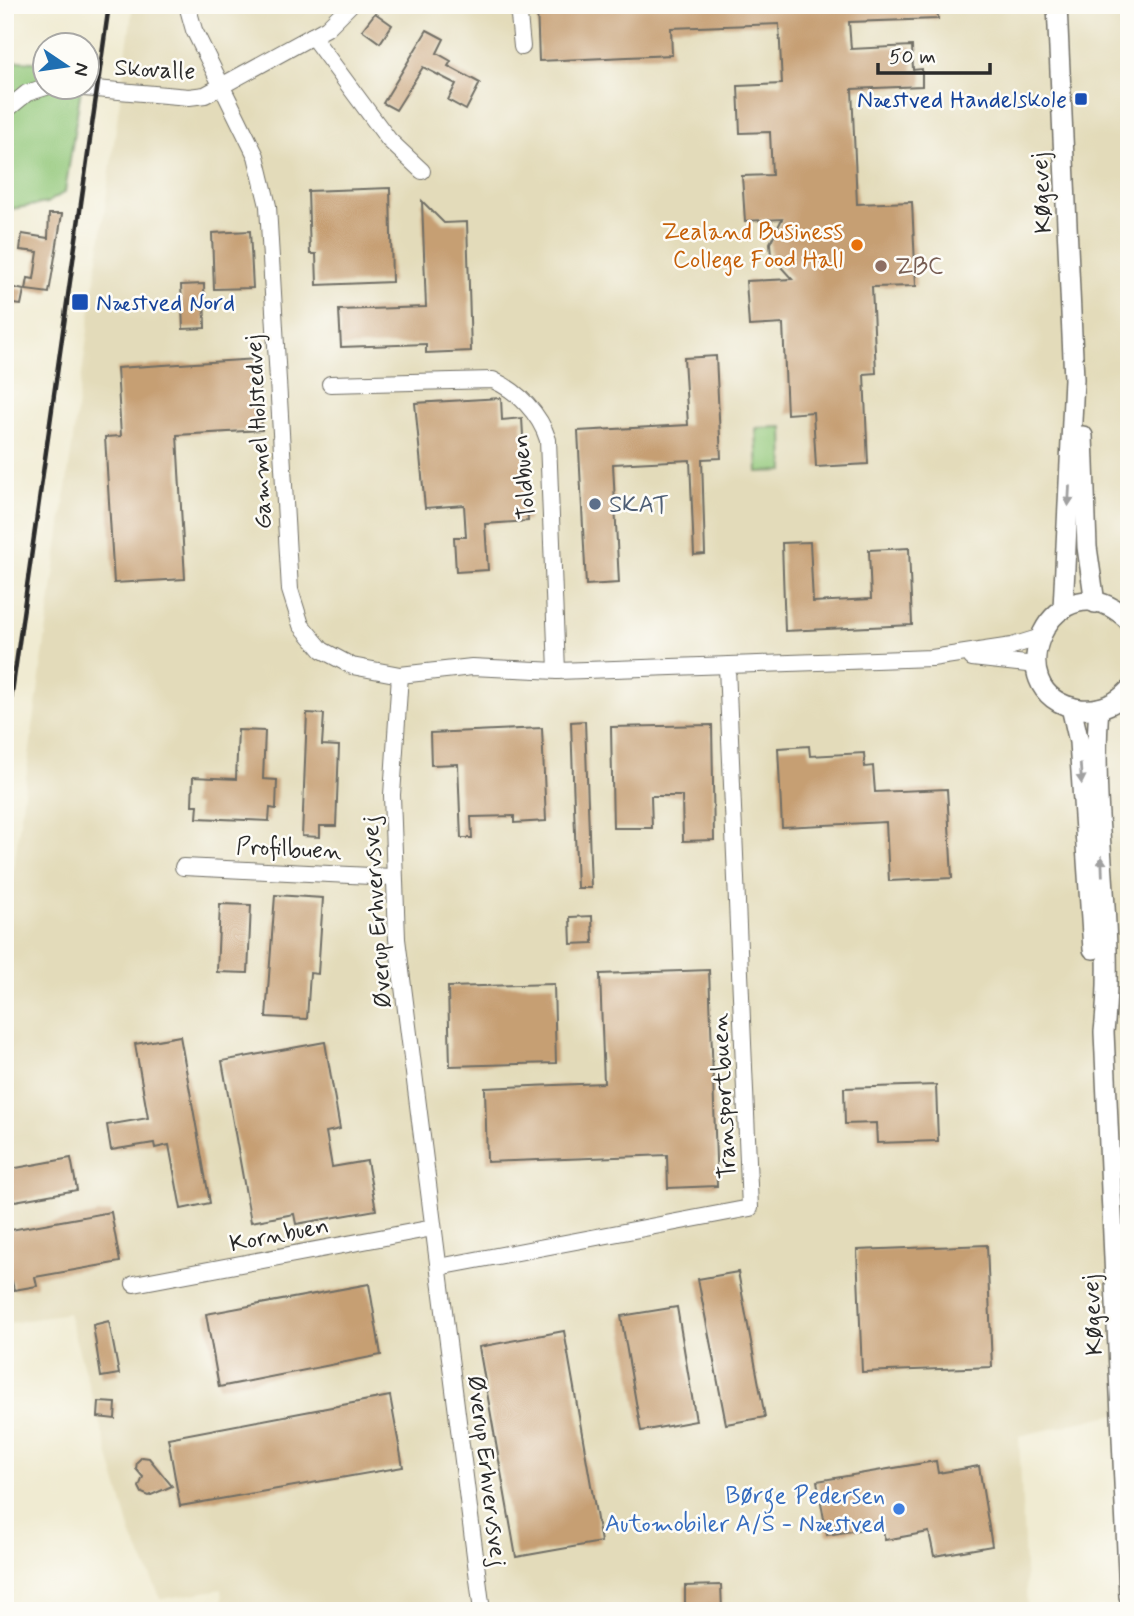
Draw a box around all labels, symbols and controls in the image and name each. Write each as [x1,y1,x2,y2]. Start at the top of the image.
north arrow [32,32,102,102]
scale bar [878,32,990,76]
text: 50 m [889,43,936,71]
street label: Skovalle [114,53,196,88]
text: N [67,61,95,78]
place label: Næstved Handelskole [857,85,1067,116]
marker: Næstved Handelskole [1073,91,1089,107]
street label: Køgevej [1025,152,1060,234]
place label: Zealand Business College Food Hall [661,217,843,276]
marker: Zealand Business College Food Hall [849,237,865,253]
place label: ZBC [895,252,943,283]
marker: ZBC [873,258,889,274]
place label: Næstved Nord [96,288,235,319]
marker: Næstved Nord [70,292,90,312]
street label: Gammel Holstedvej [239,334,280,530]
street label: Toldbuen [505,433,544,521]
one-way arrow [1063,486,1074,508]
place label: SKAT [609,490,669,521]
marker: SKAT [587,496,603,512]
one-way arrow [1076,763,1087,785]
street label: Øverup Erhvervsvej [355,815,400,1009]
street label: Profilbuen [235,831,343,868]
one-way arrow [1097,854,1108,876]
street label: Transportbuen [705,1012,744,1180]
street label: Kornbuen [227,1211,331,1260]
street label: Køgevej [1076,1274,1111,1356]
street label: Øverup Erhvervsvej [459,1374,514,1569]
place label: Børge Pedersen Automobiler A/S - Næstved [605,1481,885,1540]
marker: Børge Pedersen Automobiler A/S - Næstved [891,1501,907,1517]

